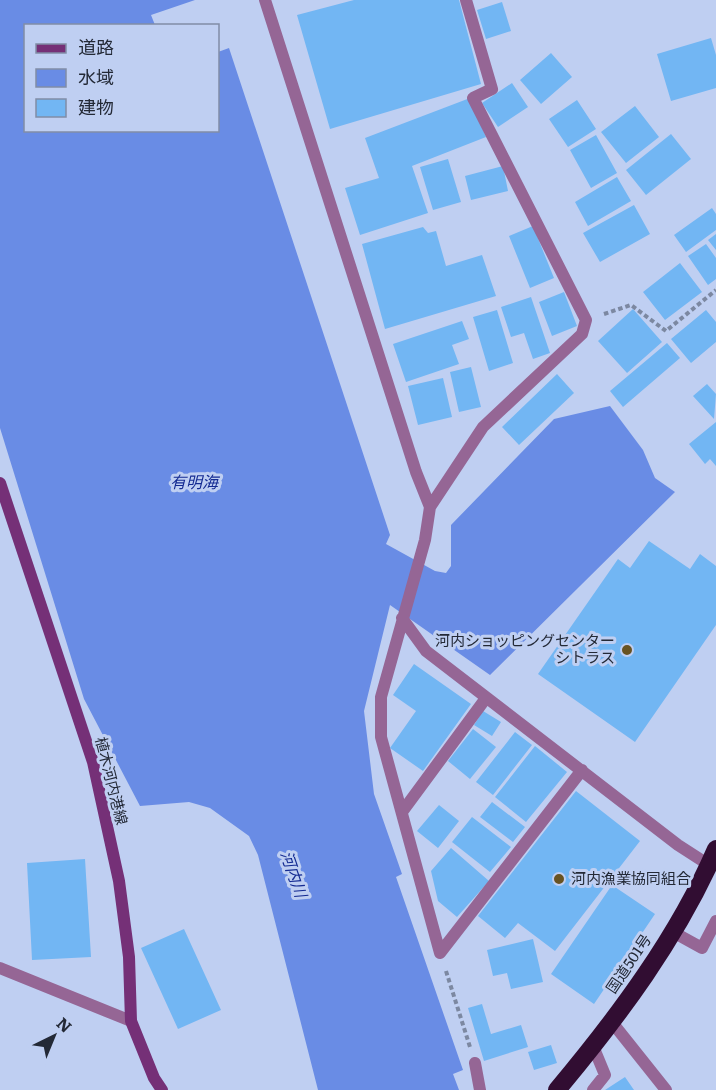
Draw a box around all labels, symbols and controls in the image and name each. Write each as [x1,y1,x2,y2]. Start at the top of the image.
legend [24,24,219,132]
text: 道路 [78,33,114,60]
text: 水域 [78,63,114,90]
text: 建物 [78,93,114,120]
water label: 有明海 [170,469,221,493]
place label: 河内ショッピングセンター シトラス [435,628,615,668]
marker: 河内ショッピングセンター シトラス [620,643,634,657]
street label: 植木河内港線 [90,734,135,827]
water label: 河内川 [276,847,315,902]
place label: 河内漁業協同組合 [571,866,691,889]
marker: 河内漁業協同組合 [552,872,566,886]
street label: 国道501号 [599,929,656,998]
north arrow [24,1006,84,1066]
text: N [52,1011,78,1038]

